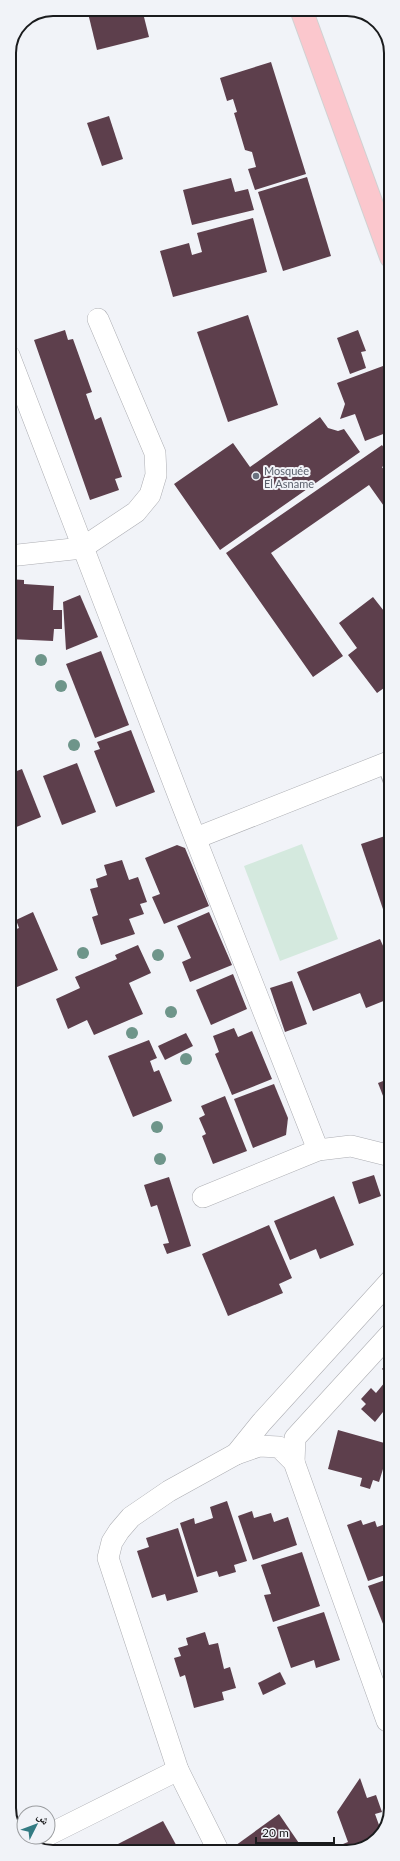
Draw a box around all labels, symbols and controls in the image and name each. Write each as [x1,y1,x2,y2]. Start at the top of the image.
place label: Mosquée El Asname [264,464,314,490]
marker: Mosquée El Asname [251,471,261,481]
north arrow [16,1805,56,1845]
text: ش [34,1809,53,1828]
scale bar [256,1819,334,1845]
text: 20 m [262,1825,289,1840]

